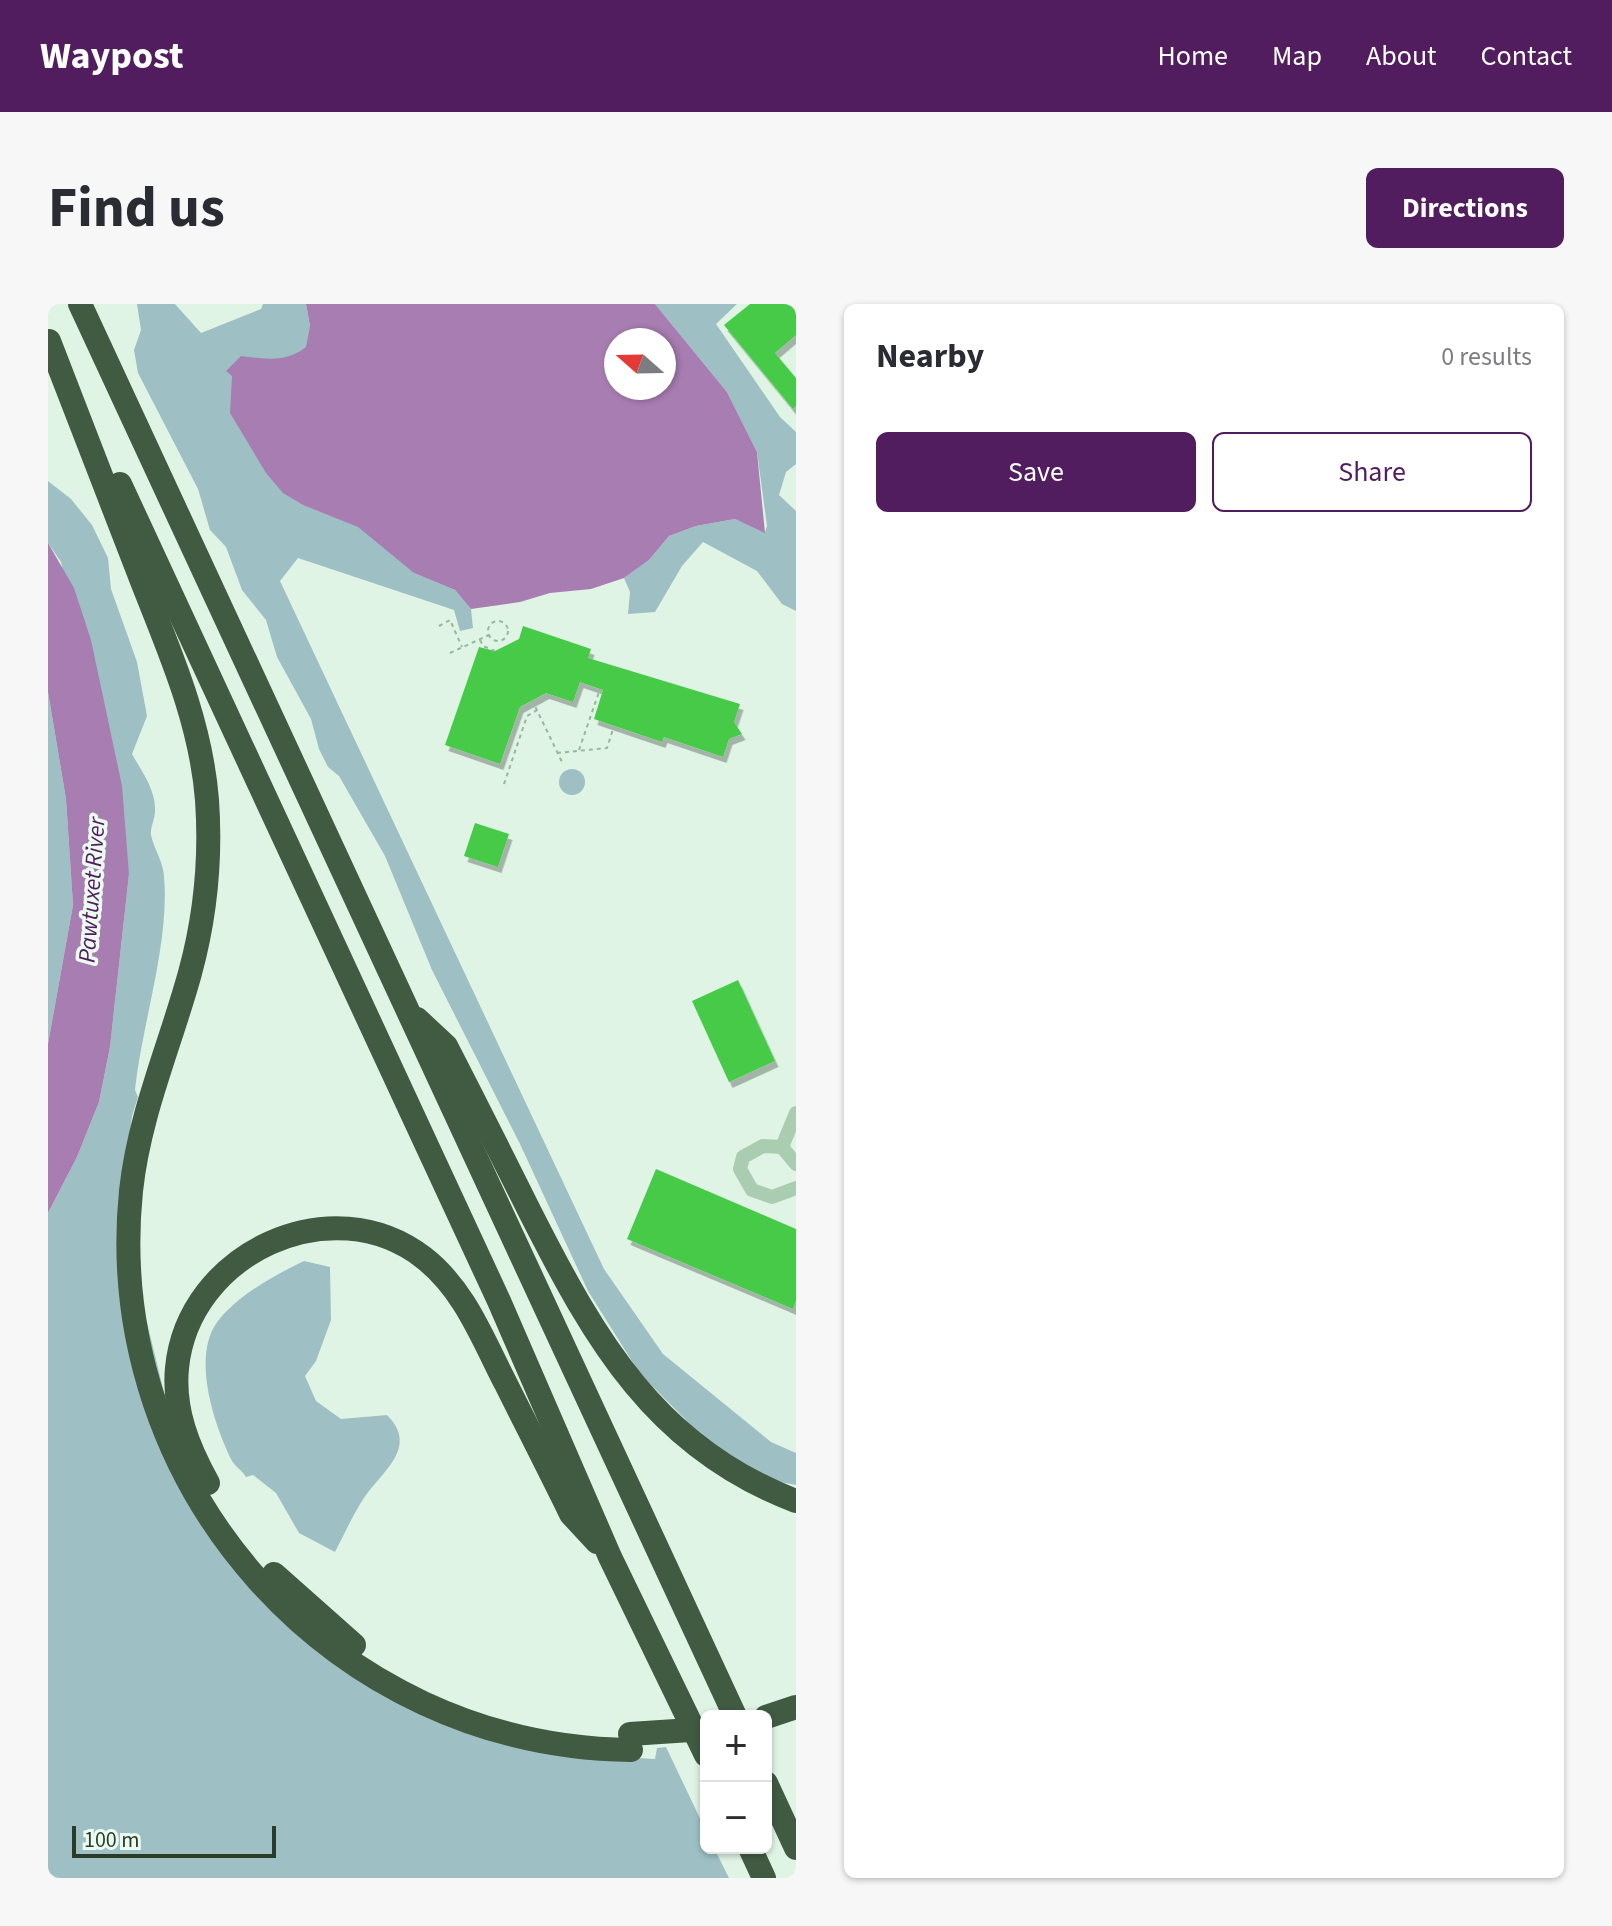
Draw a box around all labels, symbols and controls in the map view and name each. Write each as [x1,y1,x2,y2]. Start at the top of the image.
text: Waypost [40,29,184,83]
text: Home [1157,36,1228,76]
text: Map [1272,36,1322,76]
text: About [1366,36,1437,76]
text: Contact [1481,36,1572,76]
button: Directions [1366,168,1564,248]
text: Find us [48,169,225,248]
north arrow [604,328,676,400]
text: Nearby [876,332,984,381]
text: 0 results [1441,338,1532,375]
button: Save [876,432,1196,512]
button: Share [1212,432,1532,512]
water label: Pawtuxet River [69,814,115,964]
map controls [700,1710,772,1854]
button: + [700,1710,772,1782]
button: − [700,1782,772,1854]
scale bar [72,1822,276,1858]
text: 100 m [84,1824,139,1856]

